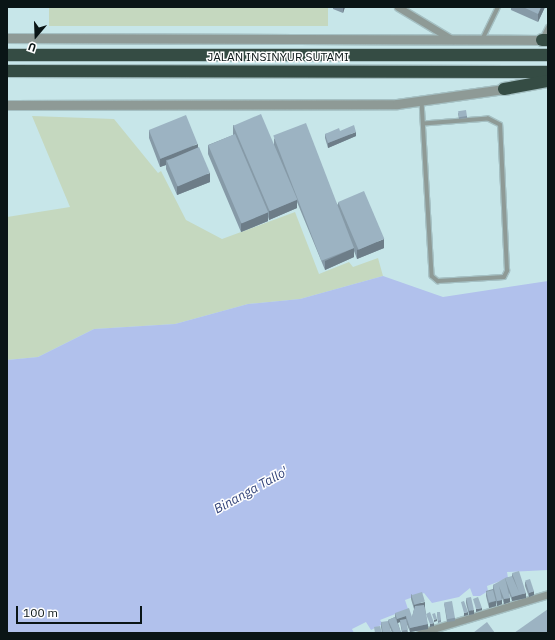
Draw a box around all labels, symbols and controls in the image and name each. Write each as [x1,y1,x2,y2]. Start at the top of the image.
north arrow [16,16,56,56]
text: U [26,39,38,55]
street label: JALAN INSINYUR SUTAMI [207,50,349,64]
water label: Binanga Tallo' [212,464,290,518]
scale bar [18,598,144,624]
text: 100 m [23,605,58,620]

